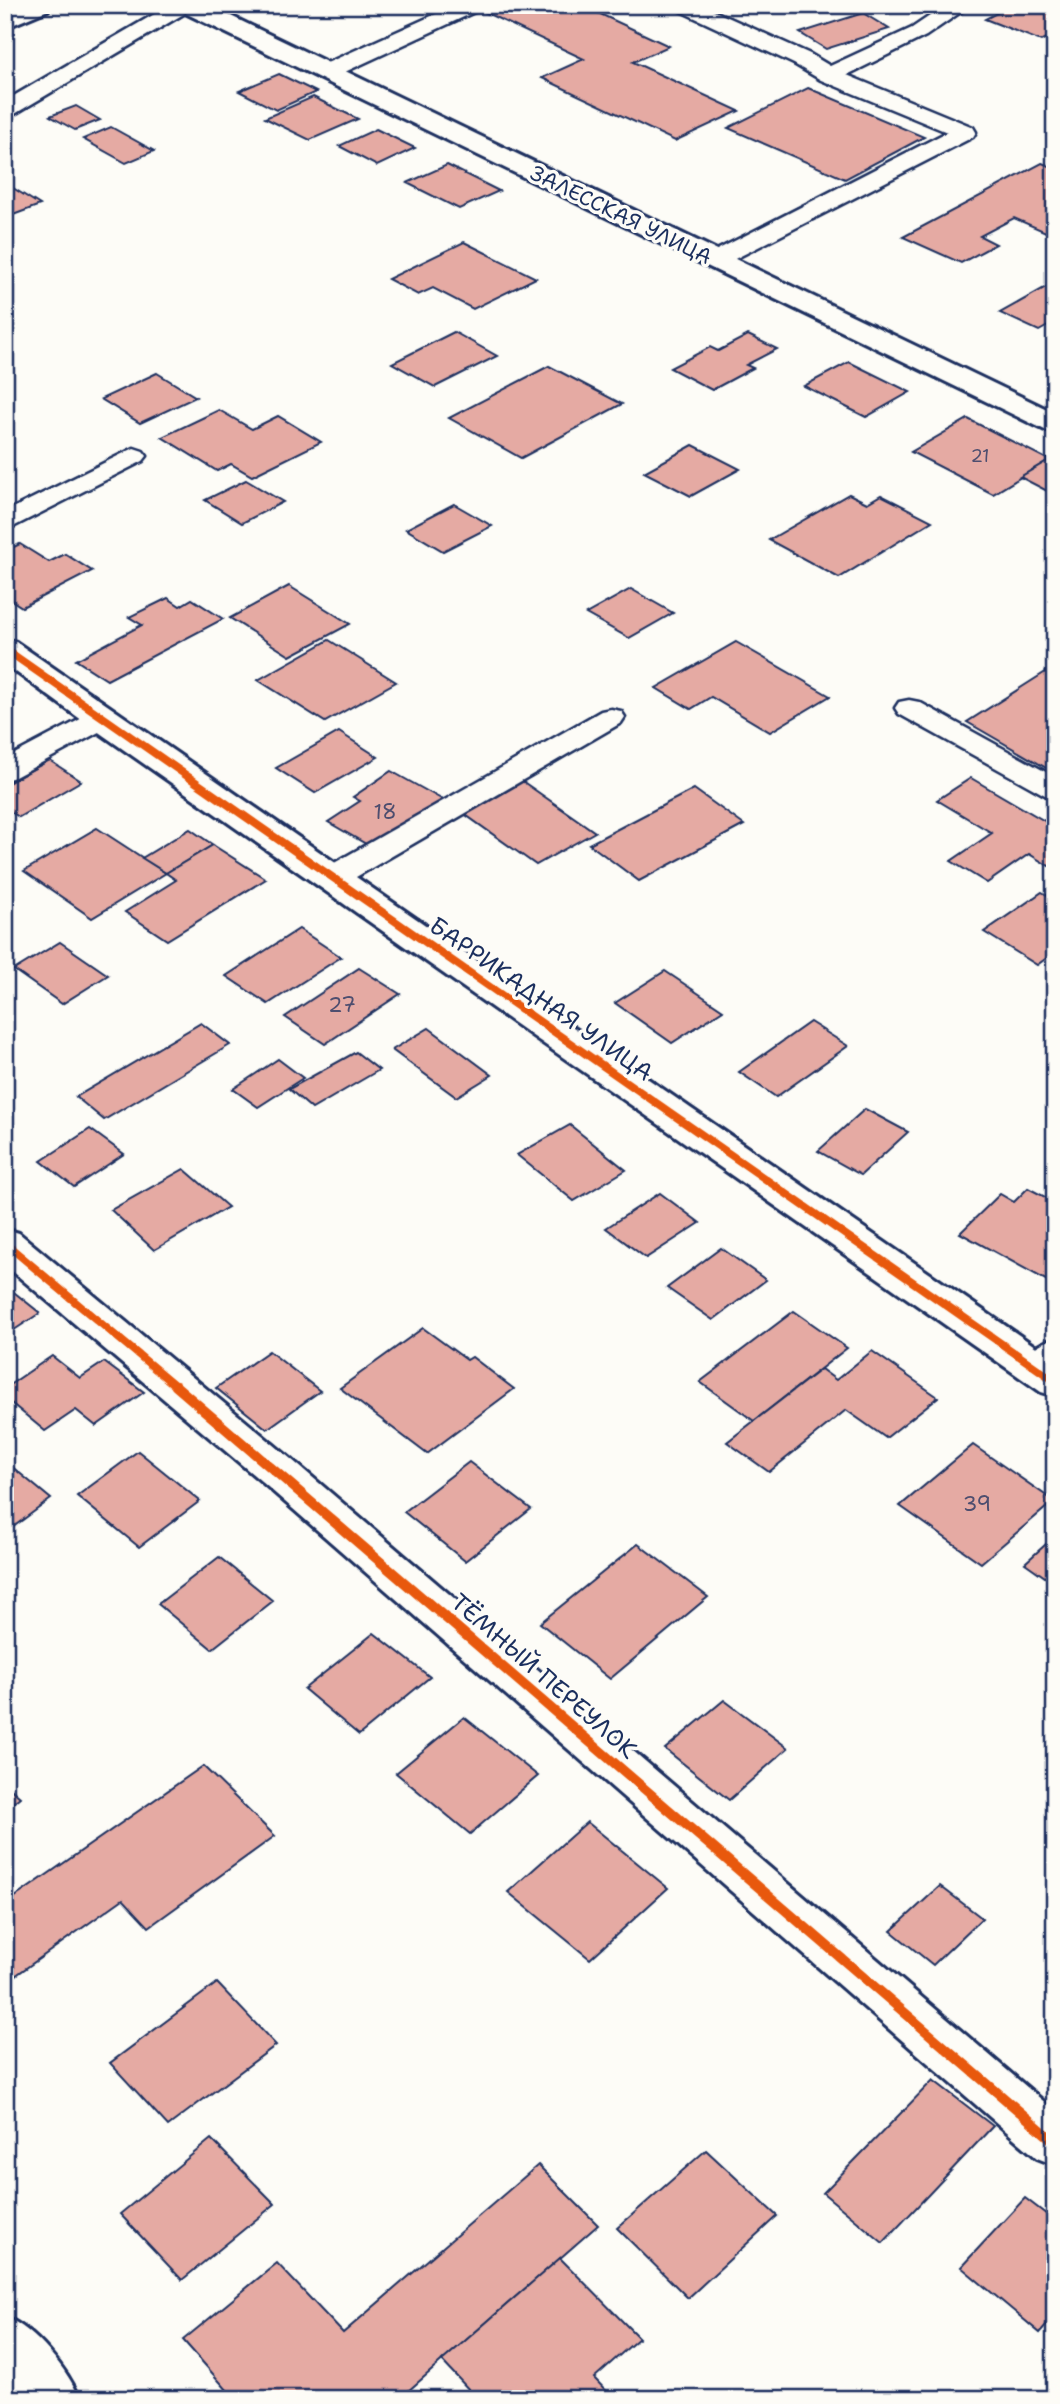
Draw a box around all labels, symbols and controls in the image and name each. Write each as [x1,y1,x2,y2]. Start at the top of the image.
street label: ЗАЛЕССКАЯ УЛИЦА [526,159,716,271]
house number: 21 [970,444,990,468]
house number: 18 [373,798,397,826]
street label: БАРРИКАДНАЯ УЛИЦА [423,910,659,1088]
house number: 27 [328,991,356,1019]
house number: 39 [963,1490,991,1518]
street label: ТЁМНЫЙ ПЕРЕУЛОК [444,1586,644,1766]

